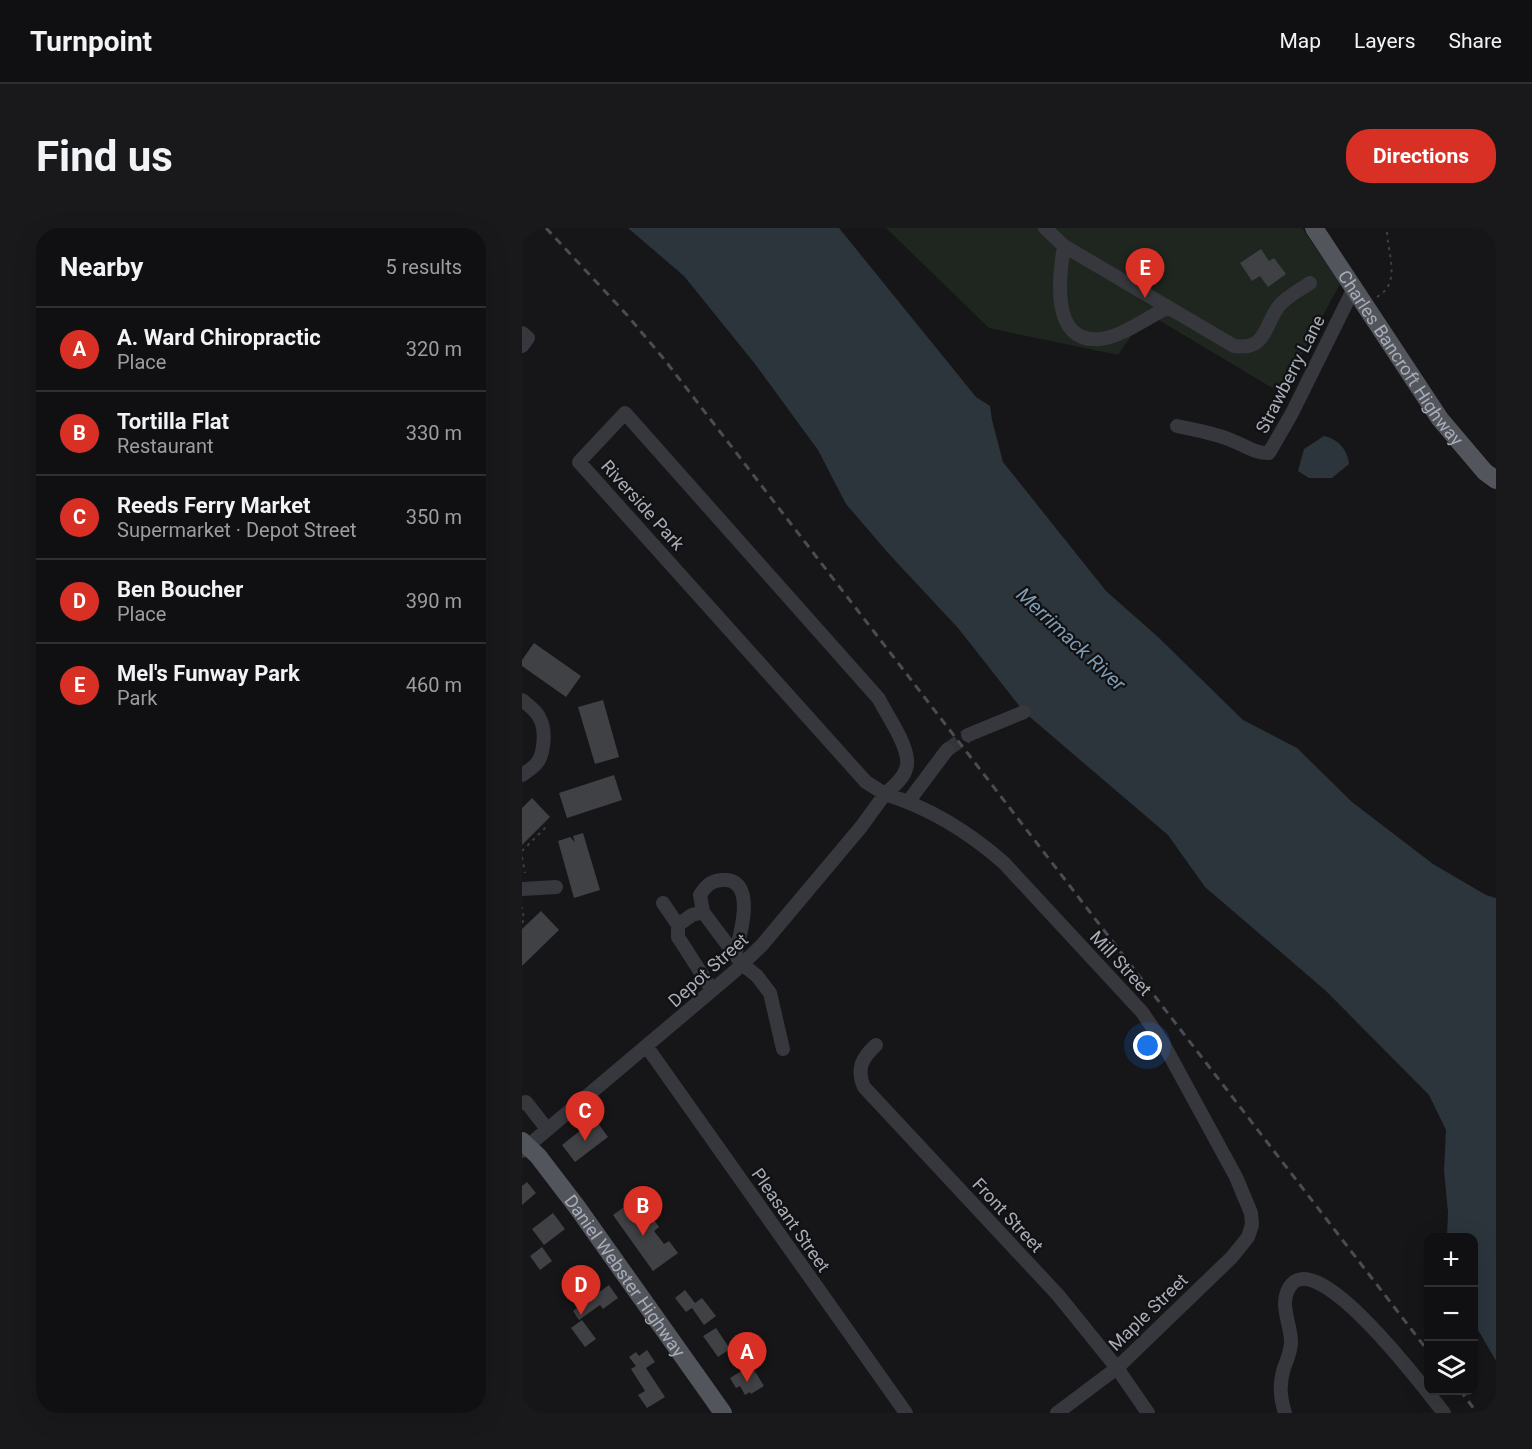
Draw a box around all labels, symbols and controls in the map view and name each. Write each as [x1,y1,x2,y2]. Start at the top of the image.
text: Turnpoint [30,25,152,58]
text: Map [1279,29,1321,53]
text: Layers [1354,29,1415,53]
text: Share [1448,29,1502,53]
button: Directions [1346,129,1496,183]
text: Find us [36,132,173,181]
pin: E [1126,248,1164,298]
text: Nearby [60,252,143,282]
text: 5 results [386,255,462,279]
street label: Charles Bancroft Highway [1334,266,1468,450]
street label: Strawberry Lane [1251,311,1329,437]
text: A. Ward Chiropractic [117,325,321,350]
text: A [73,337,86,361]
text: 320 m [406,337,462,361]
text: Place [117,350,166,374]
text: Tortilla Flat [117,409,229,434]
text: B [73,421,86,445]
text: 330 m [406,421,462,445]
text: Restaurant [117,434,214,458]
street label: Riverside Park [597,456,689,555]
text: Reeds Ferry Market [117,493,311,518]
text: C [73,505,86,529]
text: 350 m [406,505,462,529]
text: Supermarket · Depot Street [117,518,357,542]
text: Ben Boucher [117,577,243,602]
water label: Merrimack River [1011,582,1132,697]
text: D [73,589,86,613]
text: 390 m [406,589,462,613]
text: Place [117,602,166,626]
text: Mel's Funway Park [117,661,300,686]
text: E [74,673,85,697]
text: 460 m [406,673,462,697]
text: Park [117,686,157,710]
street label: Mill Street [1086,926,1156,1000]
street label: Depot Street [664,929,752,1011]
your location [1133,1031,1162,1060]
pin: C [566,1092,604,1141]
street label: Pleasant Street [747,1164,835,1276]
street label: Front Street [968,1174,1048,1256]
pin: B [624,1186,662,1236]
street label: Daniel Webster Highway [559,1190,691,1360]
map controls [1424,1233,1478,1395]
button: + [1424,1233,1478,1287]
pin: D [562,1266,600,1315]
street label: Maple Street [1104,1269,1192,1355]
button: − [1424,1287,1478,1341]
pin: A [728,1332,766,1382]
button: layers [1424,1341,1478,1395]

